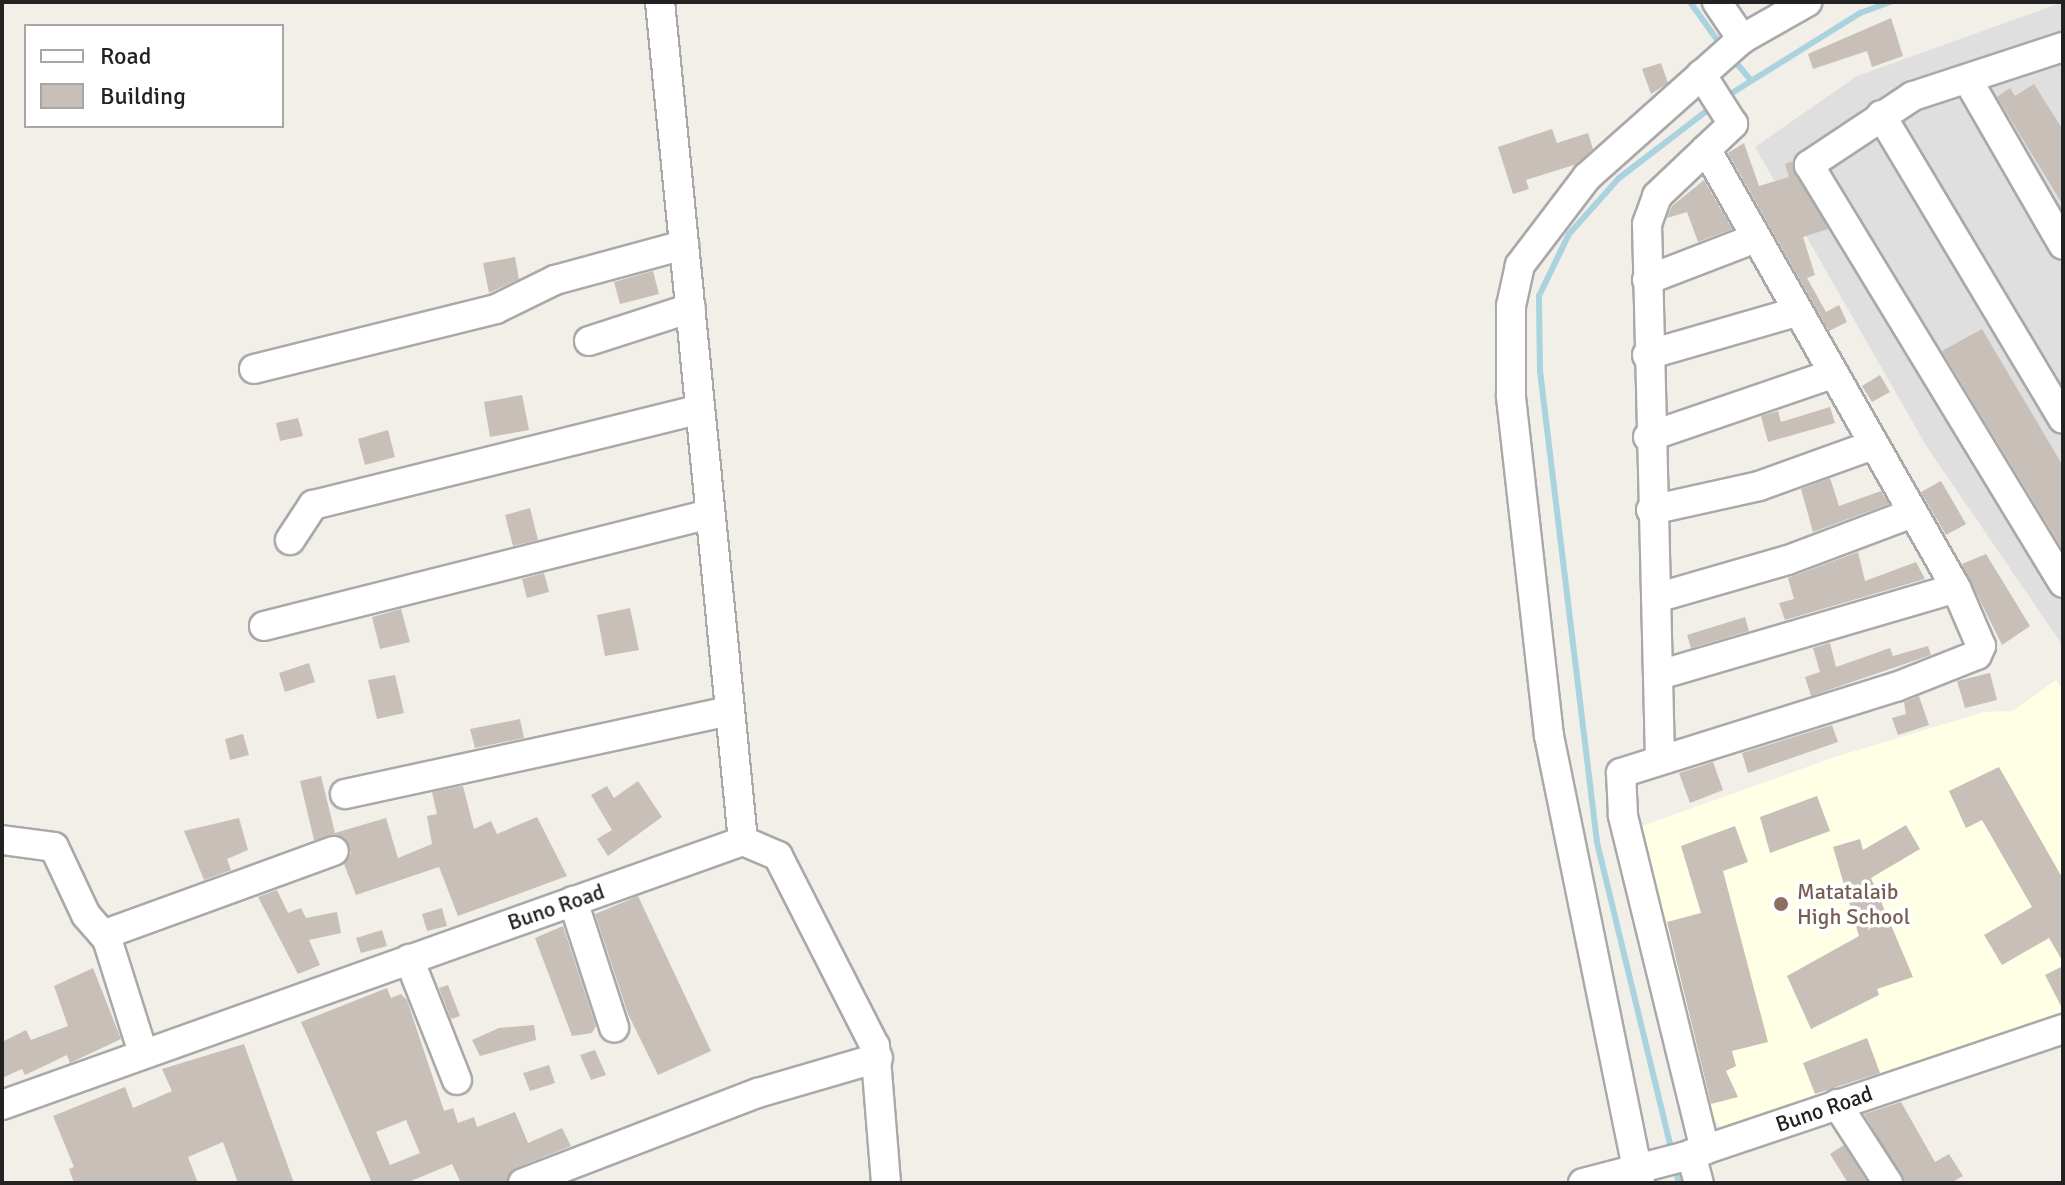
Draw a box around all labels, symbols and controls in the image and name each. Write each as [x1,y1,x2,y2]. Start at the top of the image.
legend [24,24,284,128]
text: Road [100,41,151,71]
text: Building [100,81,186,111]
street label: Buno Road [504,878,608,936]
place label: Matatalaib High School [1797,878,1910,930]
marker: Matatalaib High School [1772,895,1790,913]
street label: Buno Road [1772,1080,1876,1138]

